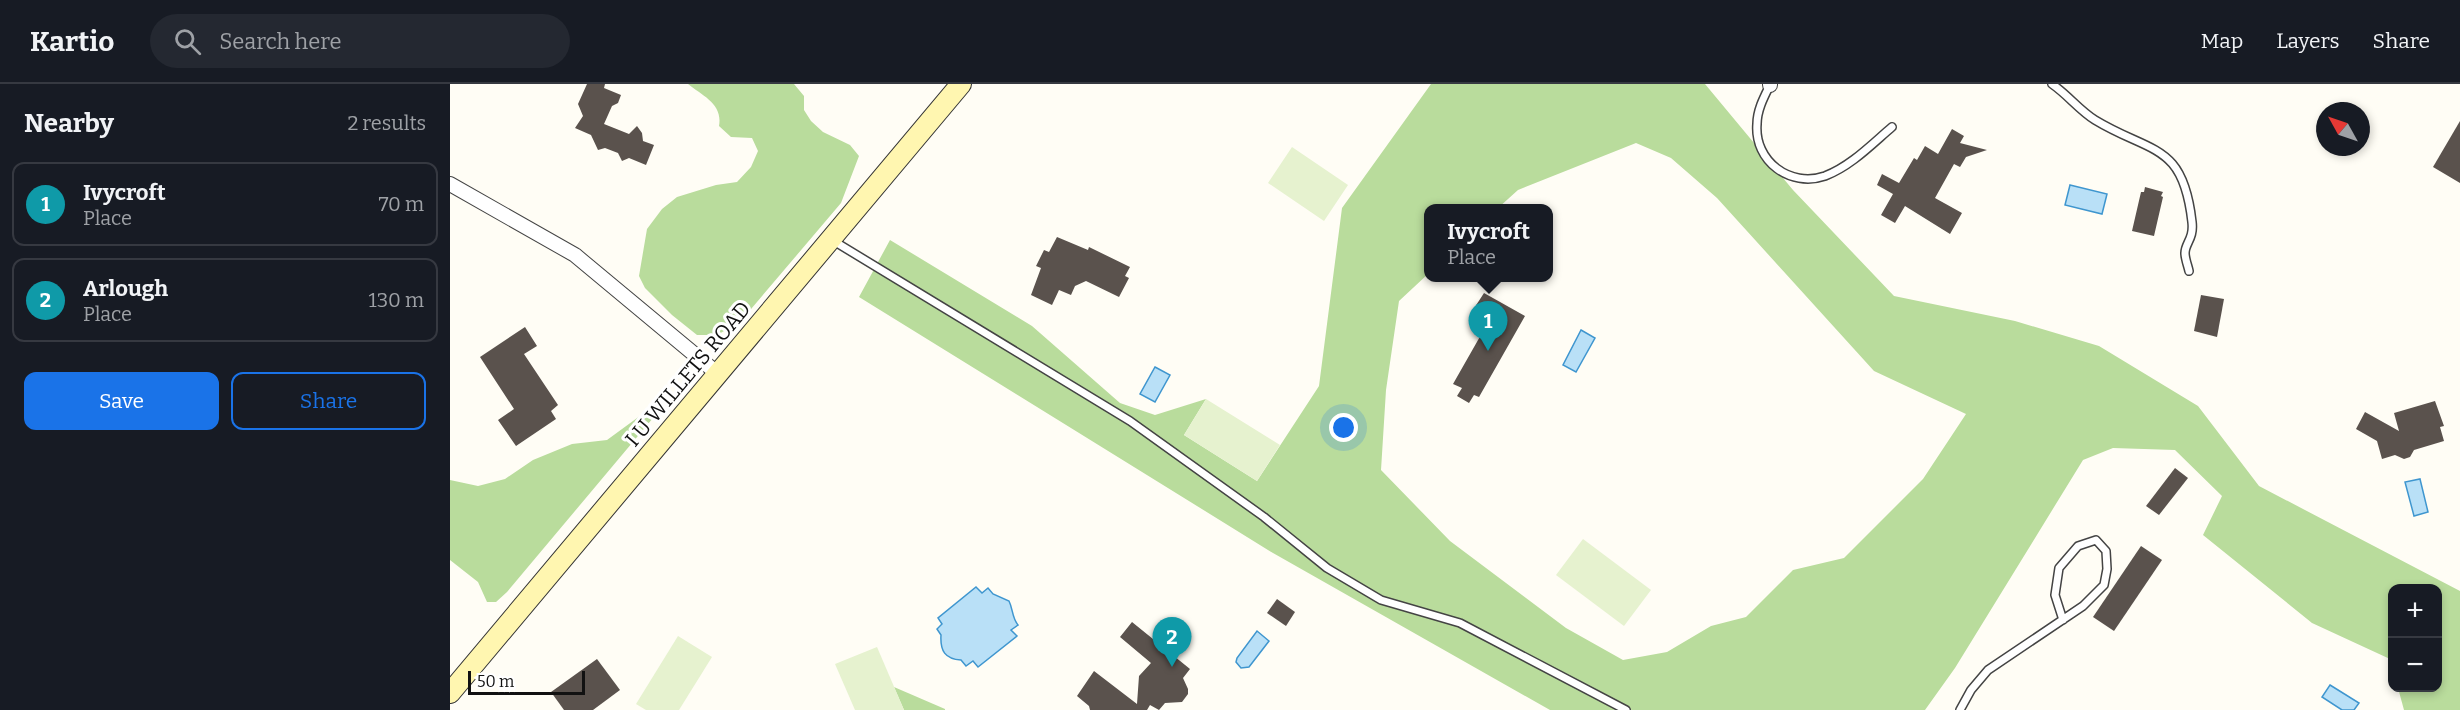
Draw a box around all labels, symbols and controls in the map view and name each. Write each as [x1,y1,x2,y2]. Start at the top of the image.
search box [150,14,570,68]
text: Kartio [30,25,114,58]
icon: search [171,25,204,58]
text: Search here [219,28,341,55]
text: Map [2201,28,2243,54]
text: Layers [2276,28,2340,54]
text: Share [2373,28,2430,54]
north arrow [2316,102,2370,156]
text: Nearby [24,108,114,139]
text: 2 results [347,111,426,135]
text: Ivycroft [83,179,166,206]
text: 1 [41,192,50,216]
text: 70 m [378,192,424,216]
popup [1424,204,1553,282]
text: Place [83,206,132,230]
text: Ivycroft [1447,218,1530,245]
text: Place [1447,245,1496,269]
text: Arlough [83,275,168,302]
text: 2 [40,288,51,312]
text: 130 m [369,288,424,312]
street label: I U WILLETS ROAD [620,296,756,452]
text: Place [83,302,132,326]
pin: 1 [1468,302,1508,351]
button: Save [24,372,219,430]
button: Share [231,372,426,430]
your location [1329,413,1358,442]
map controls [2388,584,2442,692]
button: + [2388,584,2442,638]
pin: 2 [1152,618,1192,667]
button: − [2388,638,2442,692]
scale bar [468,668,585,696]
text: 50 m [477,672,514,691]

